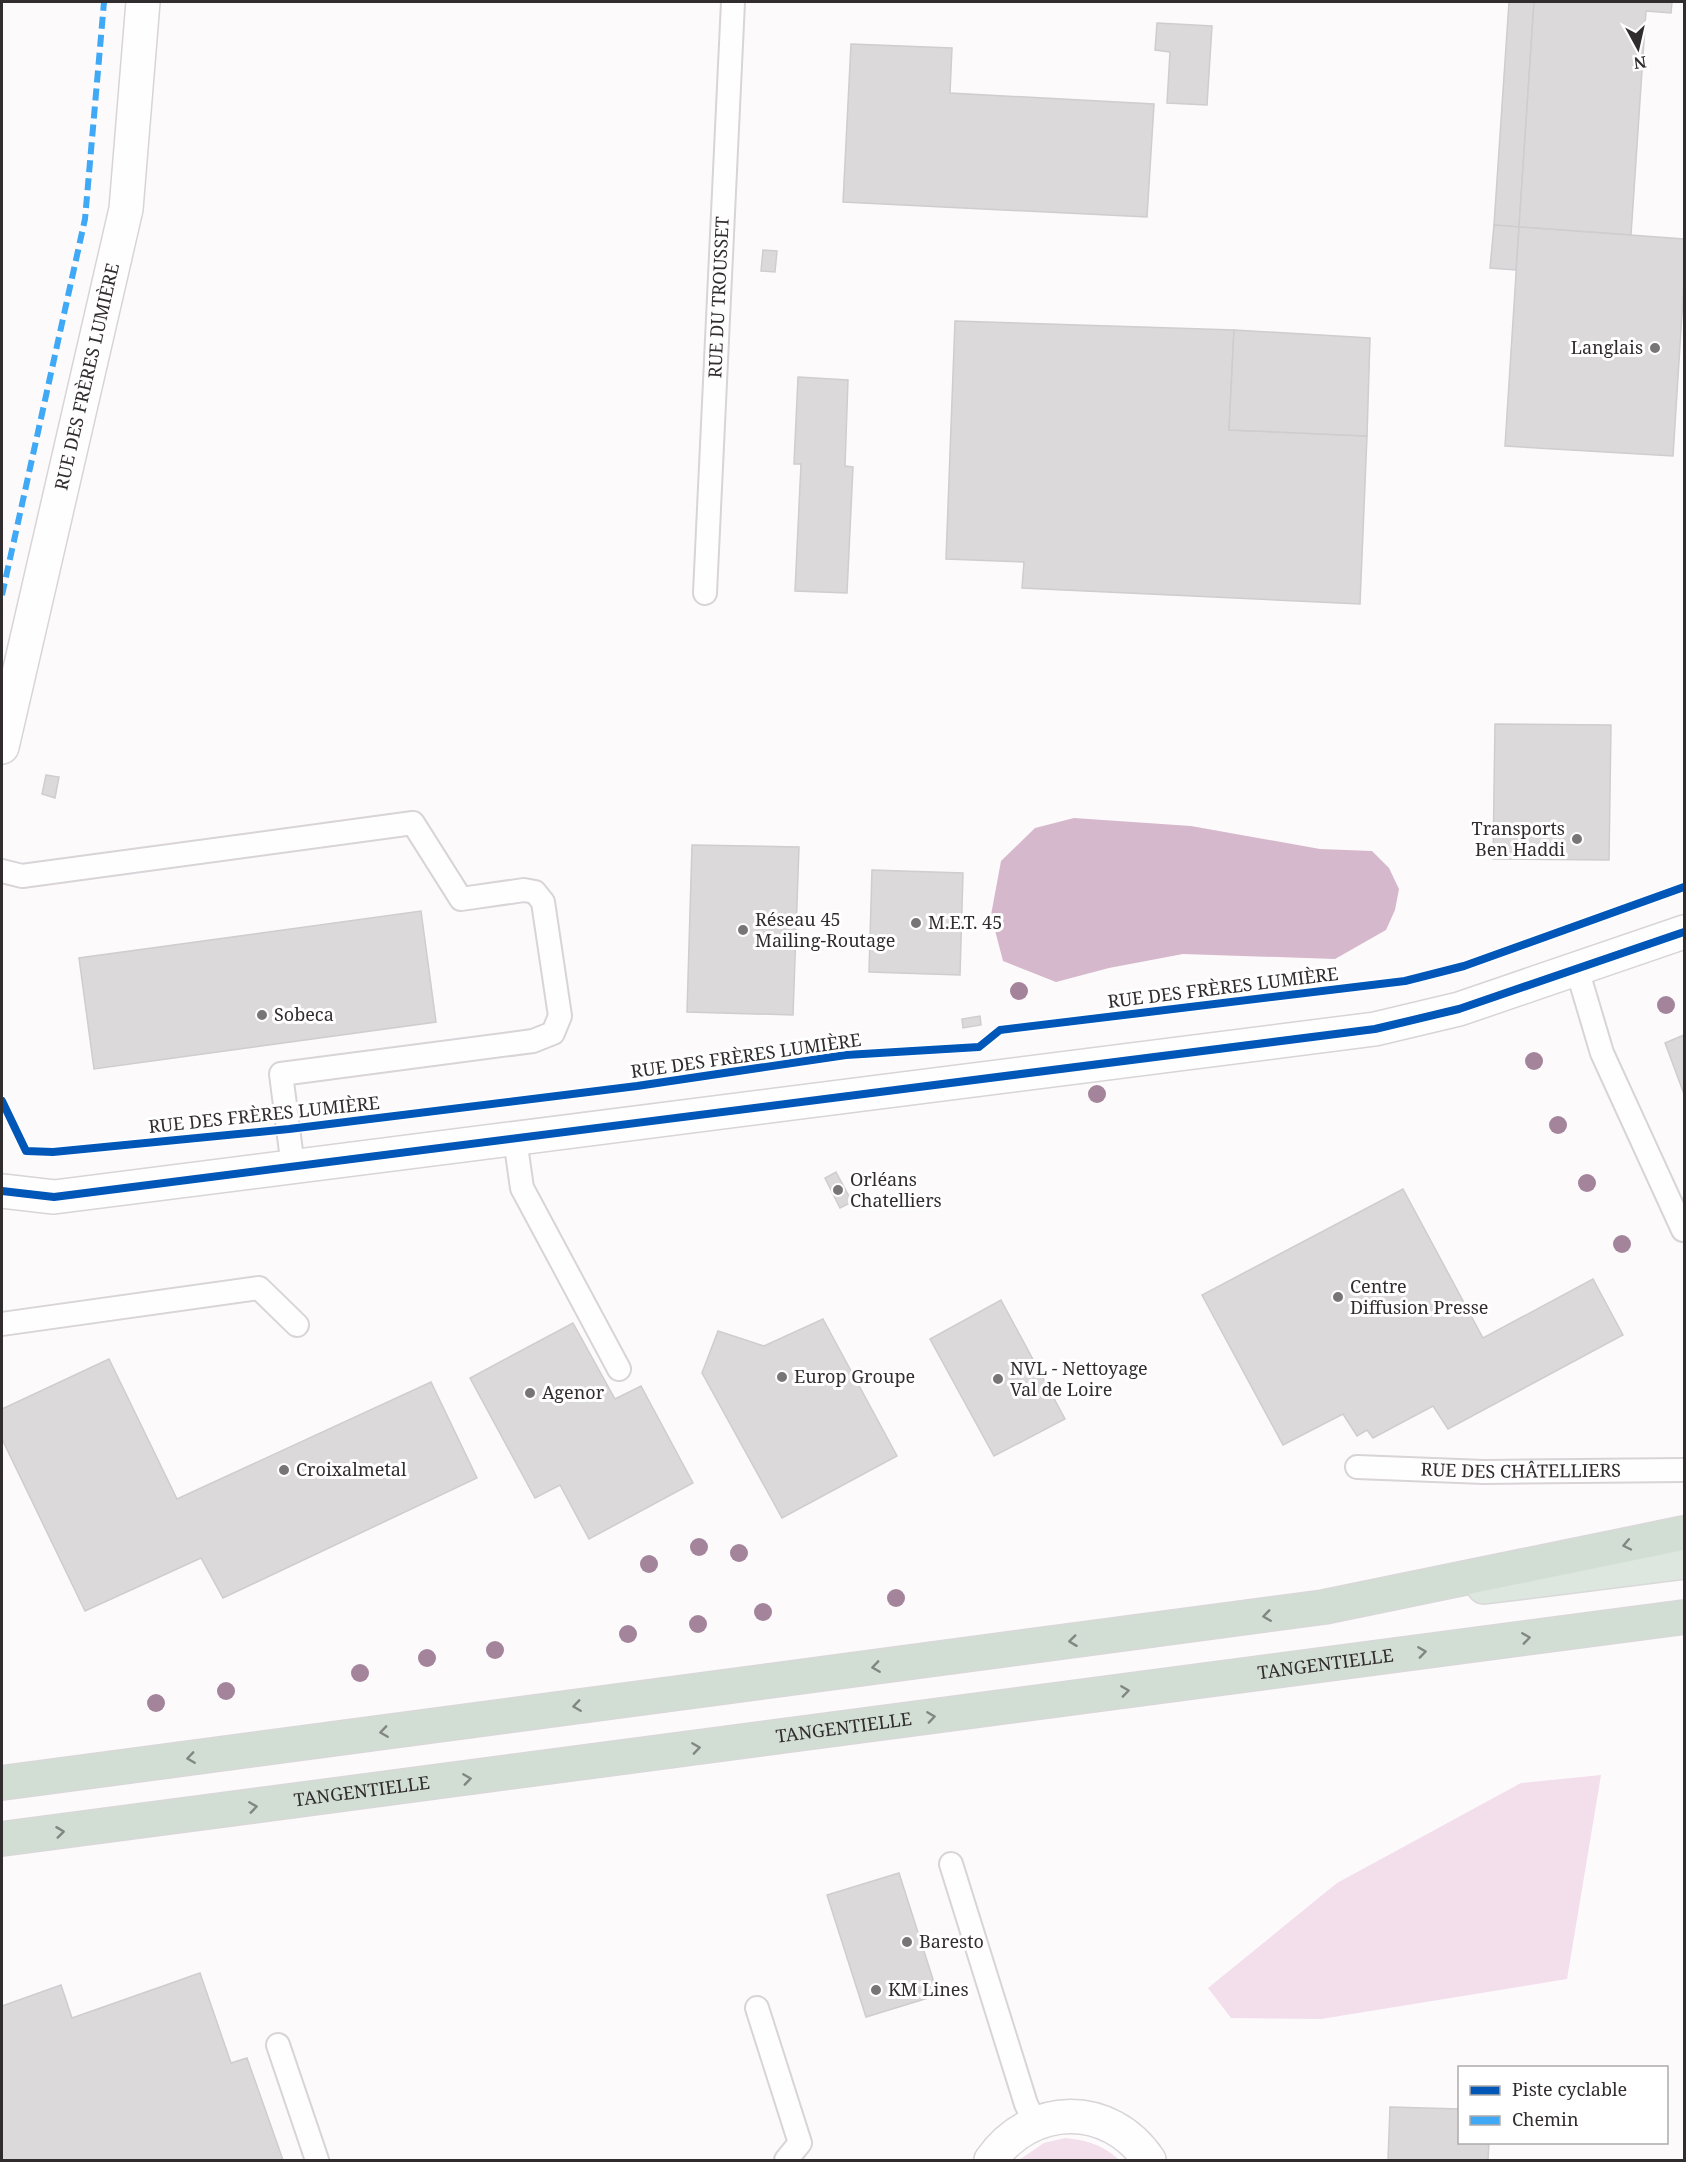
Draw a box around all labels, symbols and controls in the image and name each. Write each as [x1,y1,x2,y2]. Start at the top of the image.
north arrow [1608,18,1668,78]
text: N [1632,51,1648,75]
street label: RUE DU TROUSSET [702,216,734,379]
street label: RUE DES FRÈRES LUMIÈRE [49,261,124,492]
place label: Langlais [1571,335,1643,359]
marker: Langlais [1648,341,1662,355]
place label: Transports Ben Haddi [1472,816,1565,861]
marker: Transports Ben Haddi [1570,832,1584,846]
place label: Réseau 45 Mailing-Routage [755,907,895,952]
place label: M.E.T. 45 [928,910,1002,934]
marker: M.E.T. 45 [909,916,923,930]
marker: Réseau 45 Mailing-Routage [736,923,750,937]
street label: RUE DES FRÈRES LUMIÈRE [1106,961,1340,1013]
place label: Sobeca [274,1002,334,1026]
marker: Sobeca [255,1008,269,1022]
street label: RUE DES FRÈRES LUMIÈRE [629,1027,862,1083]
street label: RUE DES FRÈRES LUMIÈRE [147,1090,381,1138]
place label: Orléans Chatelliers [850,1167,942,1212]
marker: Orléans Chatelliers [831,1183,845,1197]
place label: Centre Diffusion Presse [1350,1274,1488,1319]
marker: Centre Diffusion Presse [1331,1290,1345,1304]
place label: NVL - Nettoyage Val de Loire [1010,1356,1148,1401]
place label: Europ Groupe [794,1364,915,1388]
marker: Europ Groupe [775,1370,789,1384]
marker: NVL - Nettoyage Val de Loire [991,1372,1005,1386]
place label: Agenor [542,1380,605,1404]
marker: Agenor [523,1386,537,1400]
place label: Croixalmetal [296,1457,407,1481]
street label: RUE DES CHÂTELLIERS [1420,1457,1621,1483]
marker: Croixalmetal [277,1463,291,1477]
one-way arrow [1622,1538,1632,1551]
one-way arrow [1262,1609,1271,1621]
one-way arrow [1521,1632,1531,1645]
one-way arrow [1069,1635,1078,1647]
street label: TANGENTIELLE [1256,1642,1395,1684]
one-way arrow [1417,1646,1427,1658]
one-way arrow [871,1660,880,1672]
one-way arrow [1120,1686,1129,1698]
one-way arrow [573,1700,582,1712]
street label: TANGENTIELLE [774,1706,913,1748]
one-way arrow [927,1711,936,1724]
one-way arrow [380,1726,389,1738]
one-way arrow [692,1743,701,1755]
one-way arrow [186,1752,196,1764]
street label: TANGENTIELLE [292,1770,431,1811]
one-way arrow [462,1773,472,1785]
one-way arrow [248,1801,257,1813]
one-way arrow [55,1827,64,1839]
place label: Baresto [919,1929,984,1953]
marker: Baresto [900,1935,914,1949]
place label: KM Lines [888,1977,969,2001]
marker: KM Lines [869,1983,883,1997]
legend [1458,2066,1668,2144]
text: Piste cyclable [1512,2077,1627,2101]
text: Chemin [1512,2107,1579,2131]

